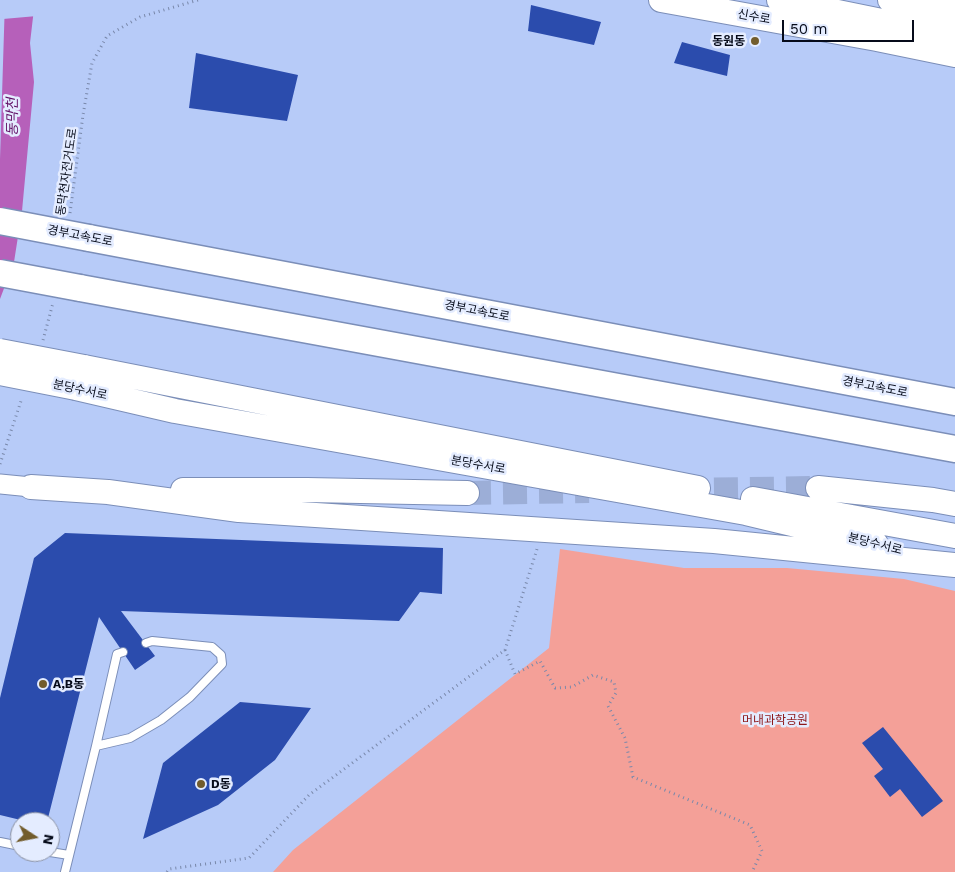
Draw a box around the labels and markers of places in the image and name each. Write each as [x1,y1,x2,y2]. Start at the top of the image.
place label: 동원동 [712,34,745,48]
marker: 동원동 [749,35,761,47]
place label: A,B동 [53,677,84,691]
marker: A,B동 [37,678,49,690]
place label: D동 [211,777,231,791]
marker: D동 [195,778,207,790]

